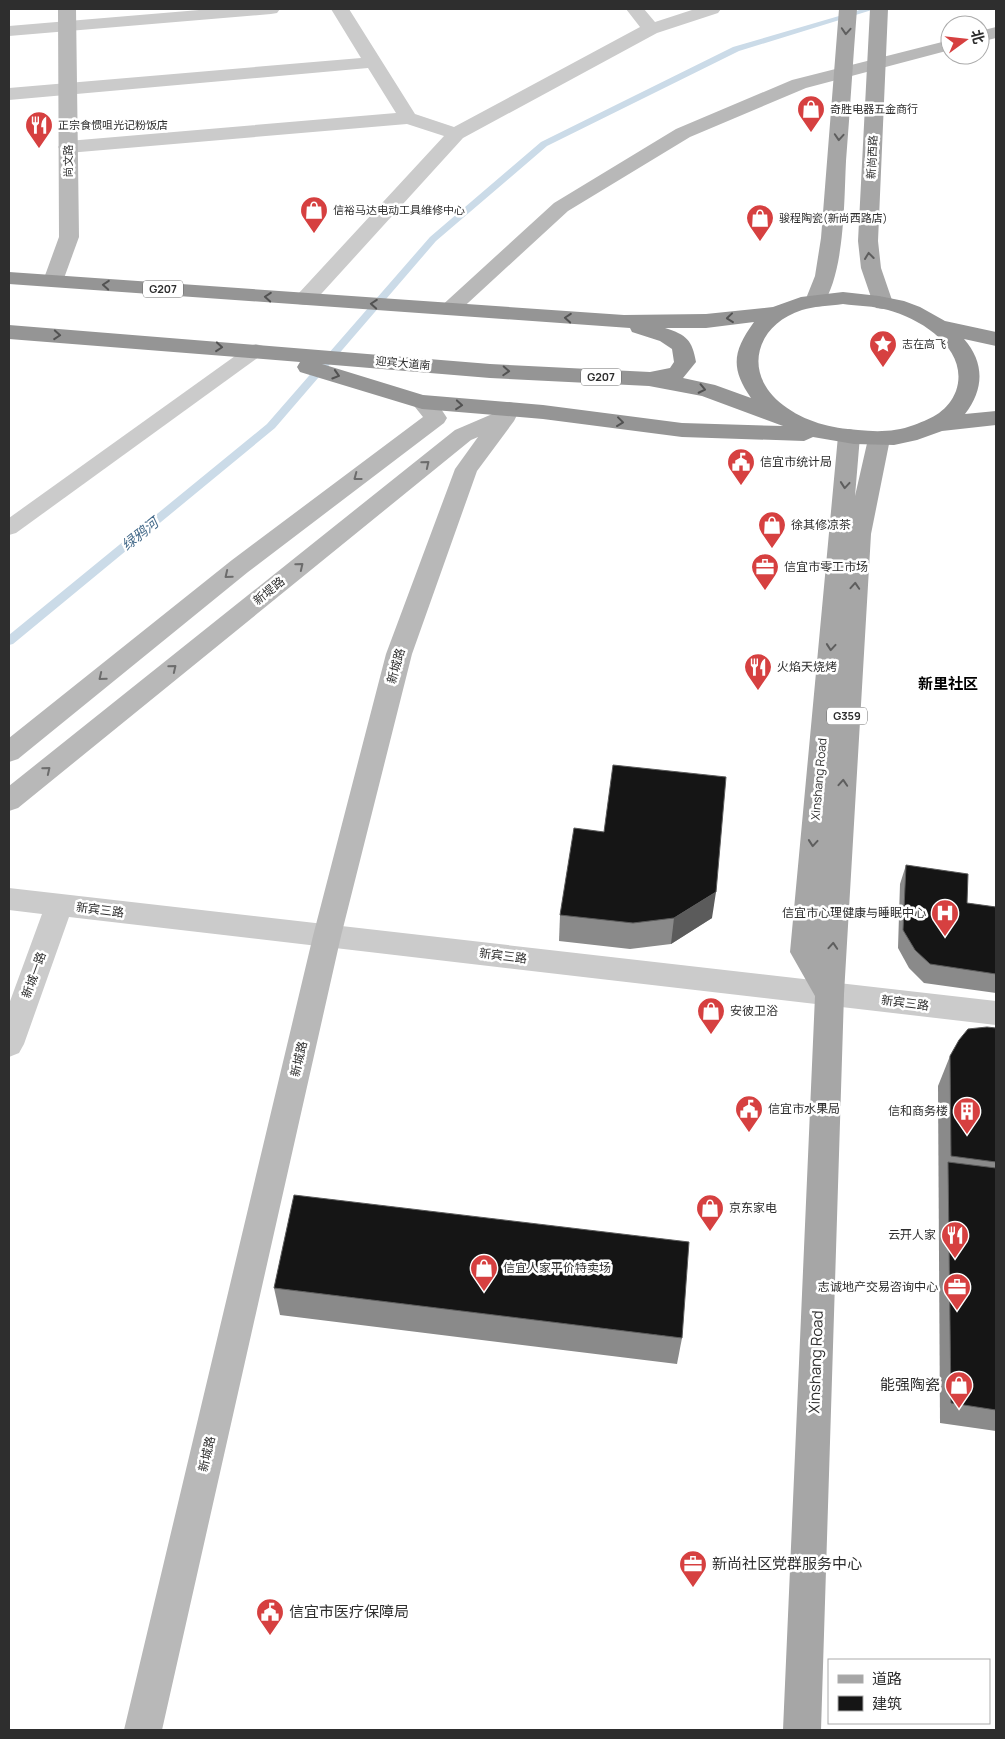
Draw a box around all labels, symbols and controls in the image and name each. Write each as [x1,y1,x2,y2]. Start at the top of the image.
north arrow [940,15,990,65]
one-way arrow [841,27,852,35]
text: 北 [967,27,989,46]
shop icon: 奇胜电器五金商行 [796,94,826,133]
place label: 奇胜电器五金商行 [830,101,918,116]
restaurant icon: 正宗食惯咀光记粉饭店 [24,110,54,149]
place label: 正宗食惯咀光记粉饭店 [58,117,168,132]
one-way arrow [833,133,844,141]
street label: 新尚西路 [863,135,880,179]
street label: 尚文路 [60,145,75,178]
shop icon: 信裕马达电动工具维修中心 [299,195,329,234]
place label: 信裕马达电动工具维修中心 [333,202,465,217]
shop icon: 骏程陶瓷(新尚西路店) [745,203,775,242]
place label: 骏程陶瓷(新尚西路店) [779,210,887,225]
one-way arrow [864,252,875,260]
one-way arrow [102,279,110,290]
road number: G207 [143,280,183,298]
one-way arrow [264,291,272,302]
one-way arrow [369,299,377,310]
one-way arrow [564,312,572,323]
one-way arrow [726,312,734,323]
place icon: 志在高飞 [868,329,898,368]
one-way arrow [54,330,62,341]
place label: 志在高飞 [902,336,946,351]
one-way arrow [216,342,224,353]
street label: 迎宾大道南 [375,353,431,372]
one-way arrow [502,366,510,377]
road number: G207 [581,368,621,386]
one-way arrow [331,369,339,379]
one-way arrow [698,383,707,394]
one-way arrow [455,399,463,410]
one-way arrow [617,416,625,427]
public building icon: 信宜市统计局 [726,447,756,486]
place label: 信宜市统计局 [760,453,832,470]
one-way arrow [421,461,430,470]
one-way arrow [354,471,363,479]
one-way arrow [840,481,851,489]
shop icon: 徐其修凉茶 [757,510,787,549]
water label: 绿鸦河 [117,511,164,554]
place label: 徐其修凉茶 [791,516,851,533]
office icon: 信宜市零工市场 [750,552,780,591]
place label: 信宜市零工市场 [784,558,868,575]
one-way arrow [294,564,303,572]
one-way arrow [225,570,234,578]
street label: 新堤路 [249,573,288,609]
one-way arrow [850,582,861,590]
one-way arrow [826,643,837,651]
street label: 新城路 [382,646,409,686]
restaurant icon: 火焰天烧烤 [743,652,773,691]
place label: 火焰天烧烤 [777,658,837,675]
one-way arrow [167,666,176,674]
one-way arrow [98,672,107,681]
district label: 新里社区 [918,673,978,694]
road number: G359 [827,708,867,724]
street label: Xinshang Road [806,737,831,821]
one-way arrow [41,768,50,776]
one-way arrow [838,779,849,787]
one-way arrow [808,840,819,848]
street label: 新宾三路 [75,898,125,921]
hospital icon: 信宜市心理健康与睡眠中心 [930,898,960,937]
place label: 信宜市心理健康与睡眠中心 [782,904,926,921]
one-way arrow [828,941,839,949]
street label: 新宾三路 [478,944,528,967]
street label: 新城一路 [17,949,50,1000]
street label: 新宾三路 [880,991,930,1014]
shop icon: 安彼卫浴 [696,996,726,1035]
place label: 安彼卫浴 [730,1002,778,1019]
street label: 新城路 [286,1039,311,1078]
public building icon: 信宜市水果局 [734,1094,764,1133]
building icon: 信和商务楼 [952,1096,982,1135]
place label: 信宜市水果局 [768,1100,840,1117]
place label: 信和商务楼 [888,1102,948,1119]
shop icon: 京东家电 [695,1193,725,1232]
place label: 京东家电 [729,1199,777,1216]
restaurant icon: 云开人家 [940,1220,970,1259]
place label: 云开人家 [888,1226,936,1243]
shop icon: 信宜人家平价特卖场 [469,1253,499,1292]
place label: 信宜人家平价特卖场 [503,1259,611,1276]
office icon: 志诚地产交易咨询中心 [942,1272,972,1311]
place label: 志诚地产交易咨询中心 [818,1278,938,1295]
street label: Xinshang Road [803,1310,828,1414]
shop icon: 能强陶瓷 [944,1370,974,1409]
place label: 能强陶瓷 [880,1374,940,1395]
street label: 新城路 [194,1434,219,1473]
office icon: 新尚社区党群服务中心 [678,1549,708,1588]
place label: 新尚社区党群服务中心 [712,1553,862,1574]
public building icon: 信宜市医疗保障局 [255,1597,285,1636]
place label: 信宜市医疗保障局 [289,1601,409,1622]
legend [828,1659,990,1724]
text: 道路 [872,1668,902,1689]
text: 建筑 [872,1693,902,1714]

